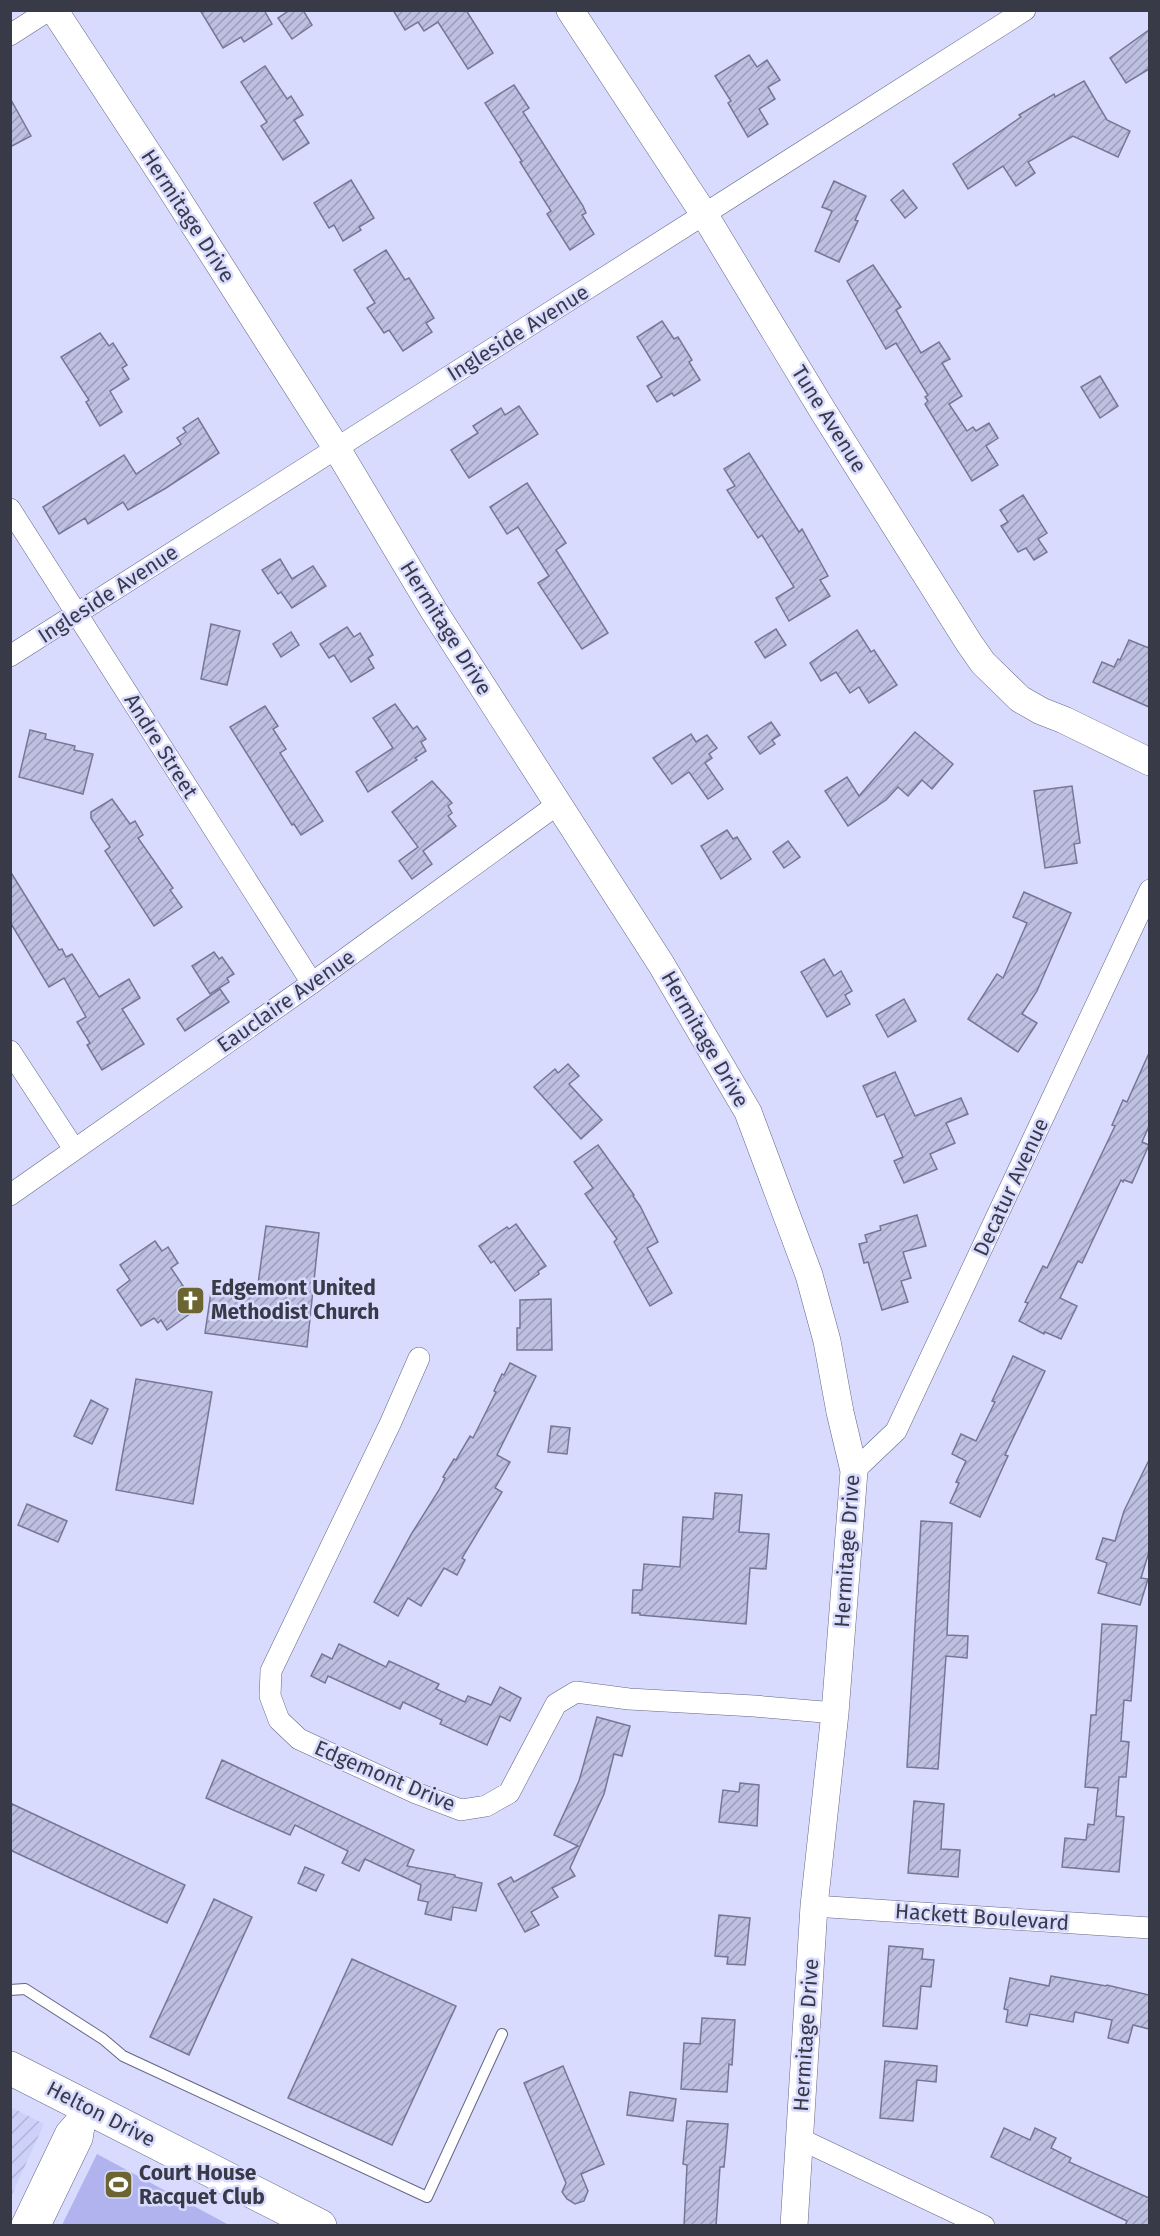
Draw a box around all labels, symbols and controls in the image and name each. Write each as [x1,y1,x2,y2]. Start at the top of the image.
street label: Hermitage Drive [135,145,241,287]
street label: Ingleside Avenue [442,279,594,387]
street label: Tune Avenue [786,361,872,477]
street label: Ingleside Avenue [33,539,183,649]
street label: Hermitage Drive [394,556,498,700]
street label: Andre Street [119,689,204,803]
street label: Eauclaire Avenue [212,944,360,1058]
street label: Hermitage Drive [655,966,755,1112]
street label: Decatur Avenue [968,1114,1054,1260]
place label: Edgemont United Methodist Church [211,1275,379,1325]
church icon: Edgemont United Methodist Church [174,1284,206,1316]
street label: Hermitage Drive [829,1474,865,1628]
street label: Edgemont Drive [311,1735,459,1817]
street label: Hackett Boulevard [894,1898,1070,1936]
street label: Hermitage Drive [788,1958,824,2112]
street label: Helton Drive [42,2076,160,2152]
place label: Court House Racquet Club [139,2160,265,2210]
sports icon: Court House Racquet Club [102,2169,134,2201]

